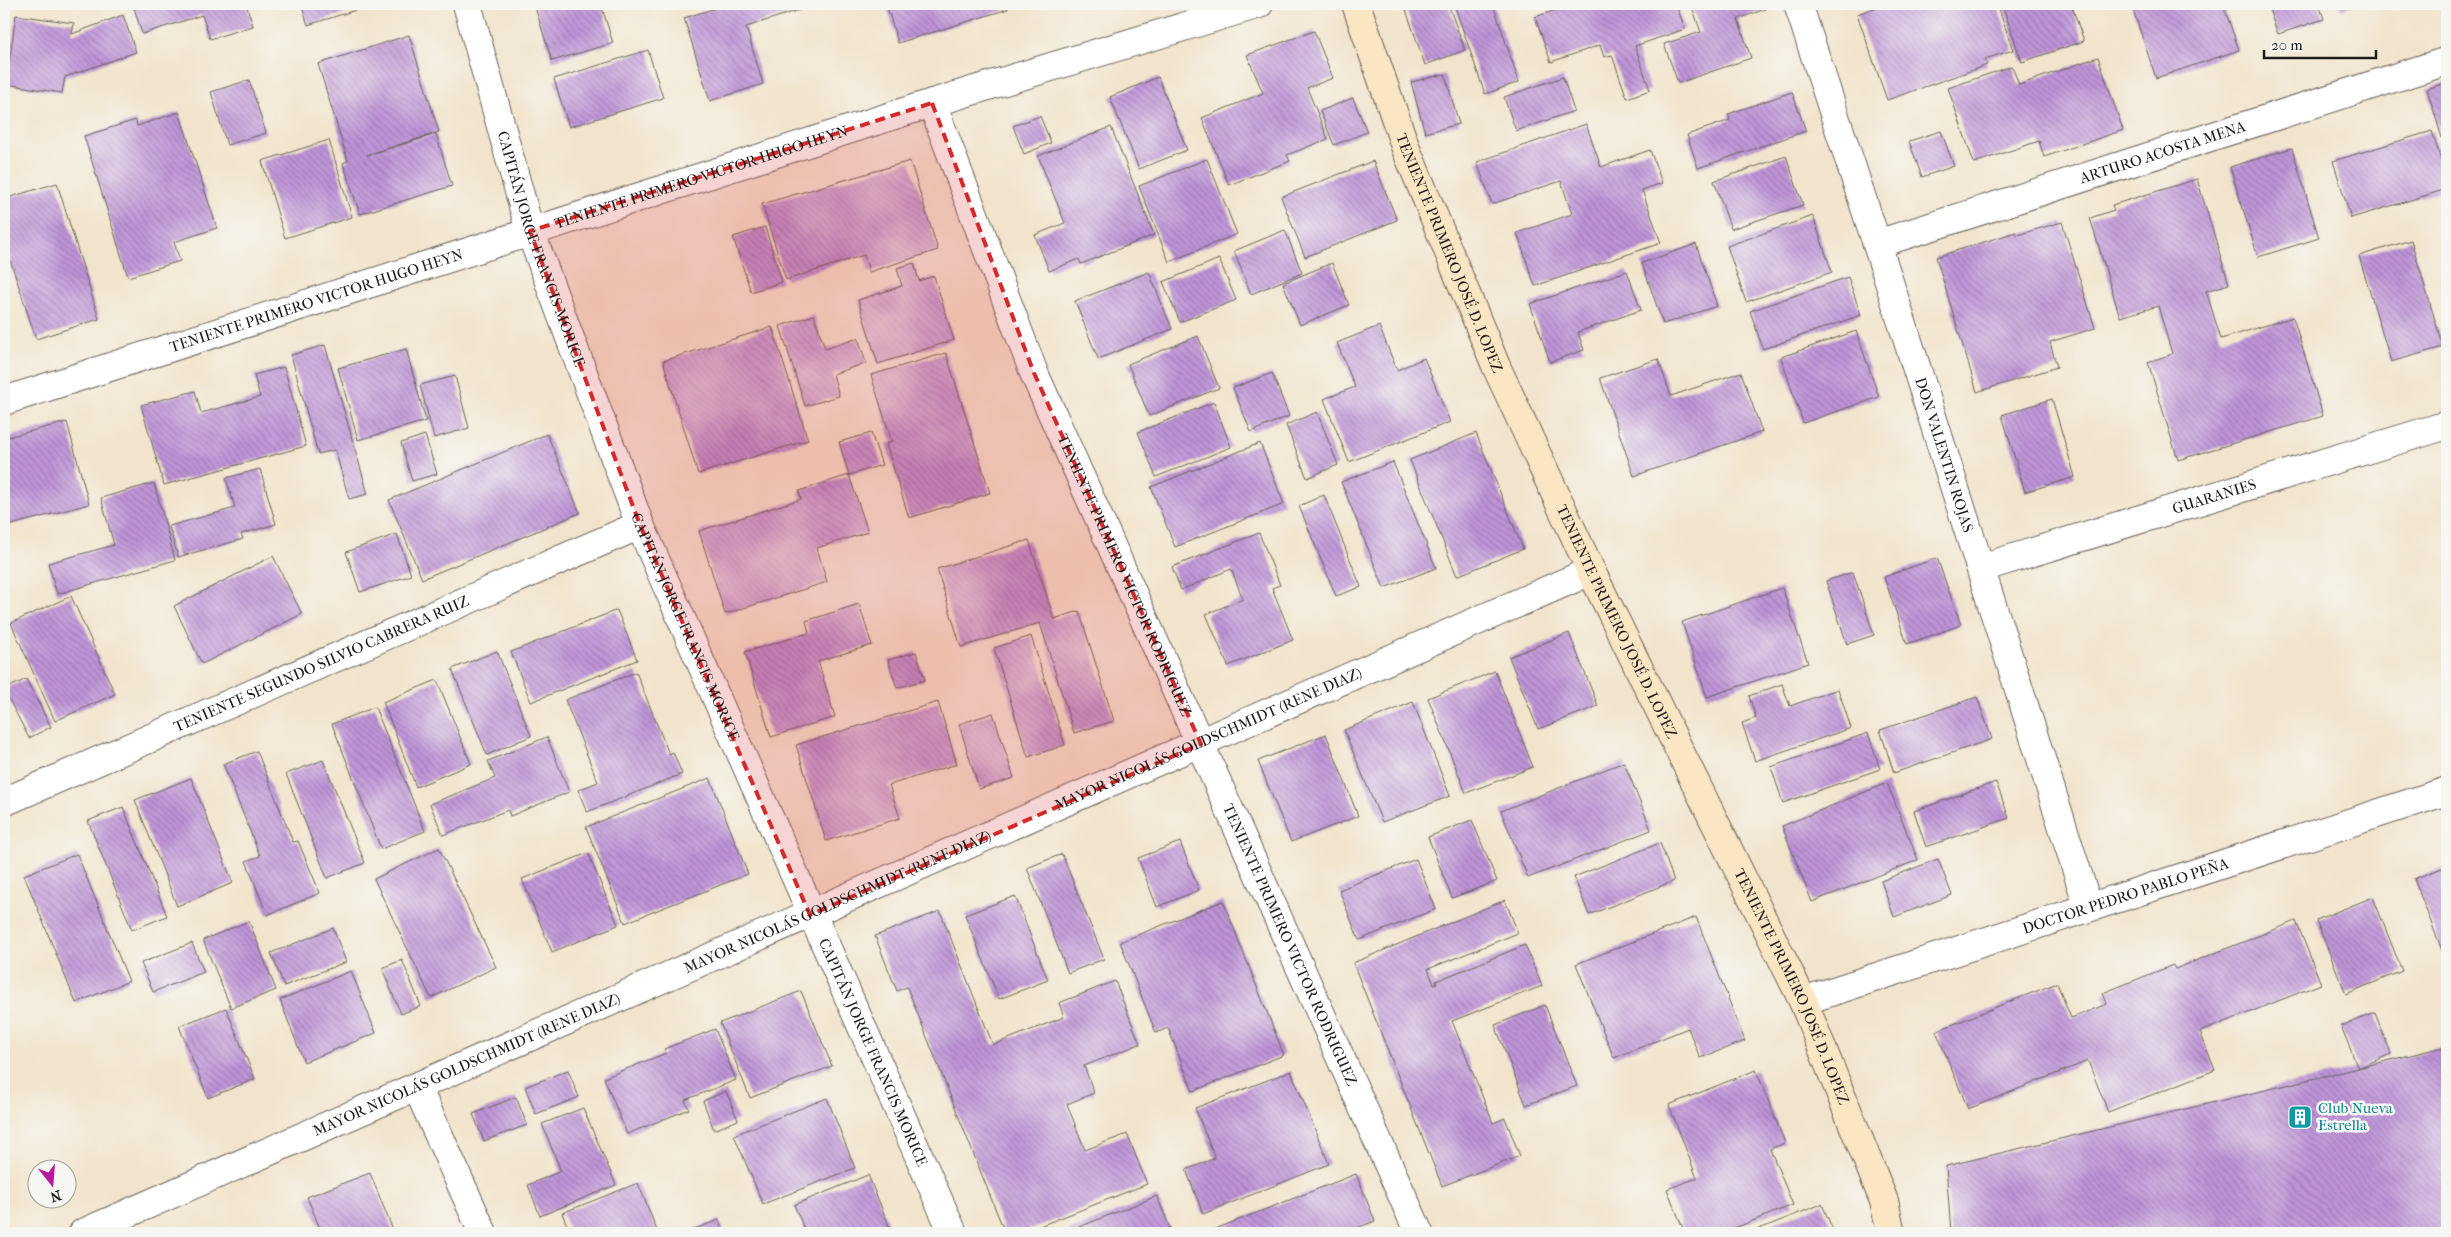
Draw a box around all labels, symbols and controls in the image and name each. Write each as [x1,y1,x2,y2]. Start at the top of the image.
scale bar [2264,28,2376,60]
text: 20 m [2271,36,2303,54]
street label: ARTURO ACOSTA MENA [2077,117,2248,188]
street label: TENIENTE PRIMERO VICTOR HUGO HEYN [552,121,851,233]
street label: CAPITÁN JORGE FRANCIS MORICE [494,129,589,369]
street label: TENIENTE PRIMERO JOSÉ D. LOPEZ [1392,131,1507,376]
street label: TENIENTE PRIMERO VICTOR HUGO HEYN [167,245,466,356]
street label: DON VALENTIN ROJAS [1911,375,1977,535]
street label: TENIENTE PRIMERO VICTOR RODRIGUEZ [1054,431,1195,719]
street label: GUARANIES [2170,475,2259,518]
street label: TENIENTE PRIMERO JOSÉ D. LOPEZ [1553,502,1681,741]
street label: CAPITÁN JORGE FRANCIS MORICE [627,510,743,744]
street label: TENIENTE SEGUNDO SILVIO CABRERA RUIZ [171,592,472,736]
street label: MAYOR NICOLÁS GOLDSCHMIDT (RENE DIAZ) [1052,664,1365,814]
street label: TENIENTE PRIMERO VICTOR RODRIGUEZ [1219,801,1361,1088]
street label: MAYOR NICOLÁS GOLDSCHMIDT (RENE DIAZ) [681,826,994,977]
street label: DOCTOR PEDRO PABLO PEÑA [2020,854,2231,938]
street label: TENIENTE PRIMERO JOSÉ D. LOPEZ [1730,866,1853,1107]
street label: CAPITÁN JORGE FRANCIS MORICE [815,936,931,1169]
street label: MAYOR NICOLÁS GOLDSCHMIDT (RENE DIAZ) [310,989,623,1140]
place label: Club Nueva Estrella [2318,1099,2394,1134]
building icon: Club Nueva Estrella [2287,1104,2313,1130]
north arrow [28,1160,78,1210]
text: N [48,1186,63,1206]

